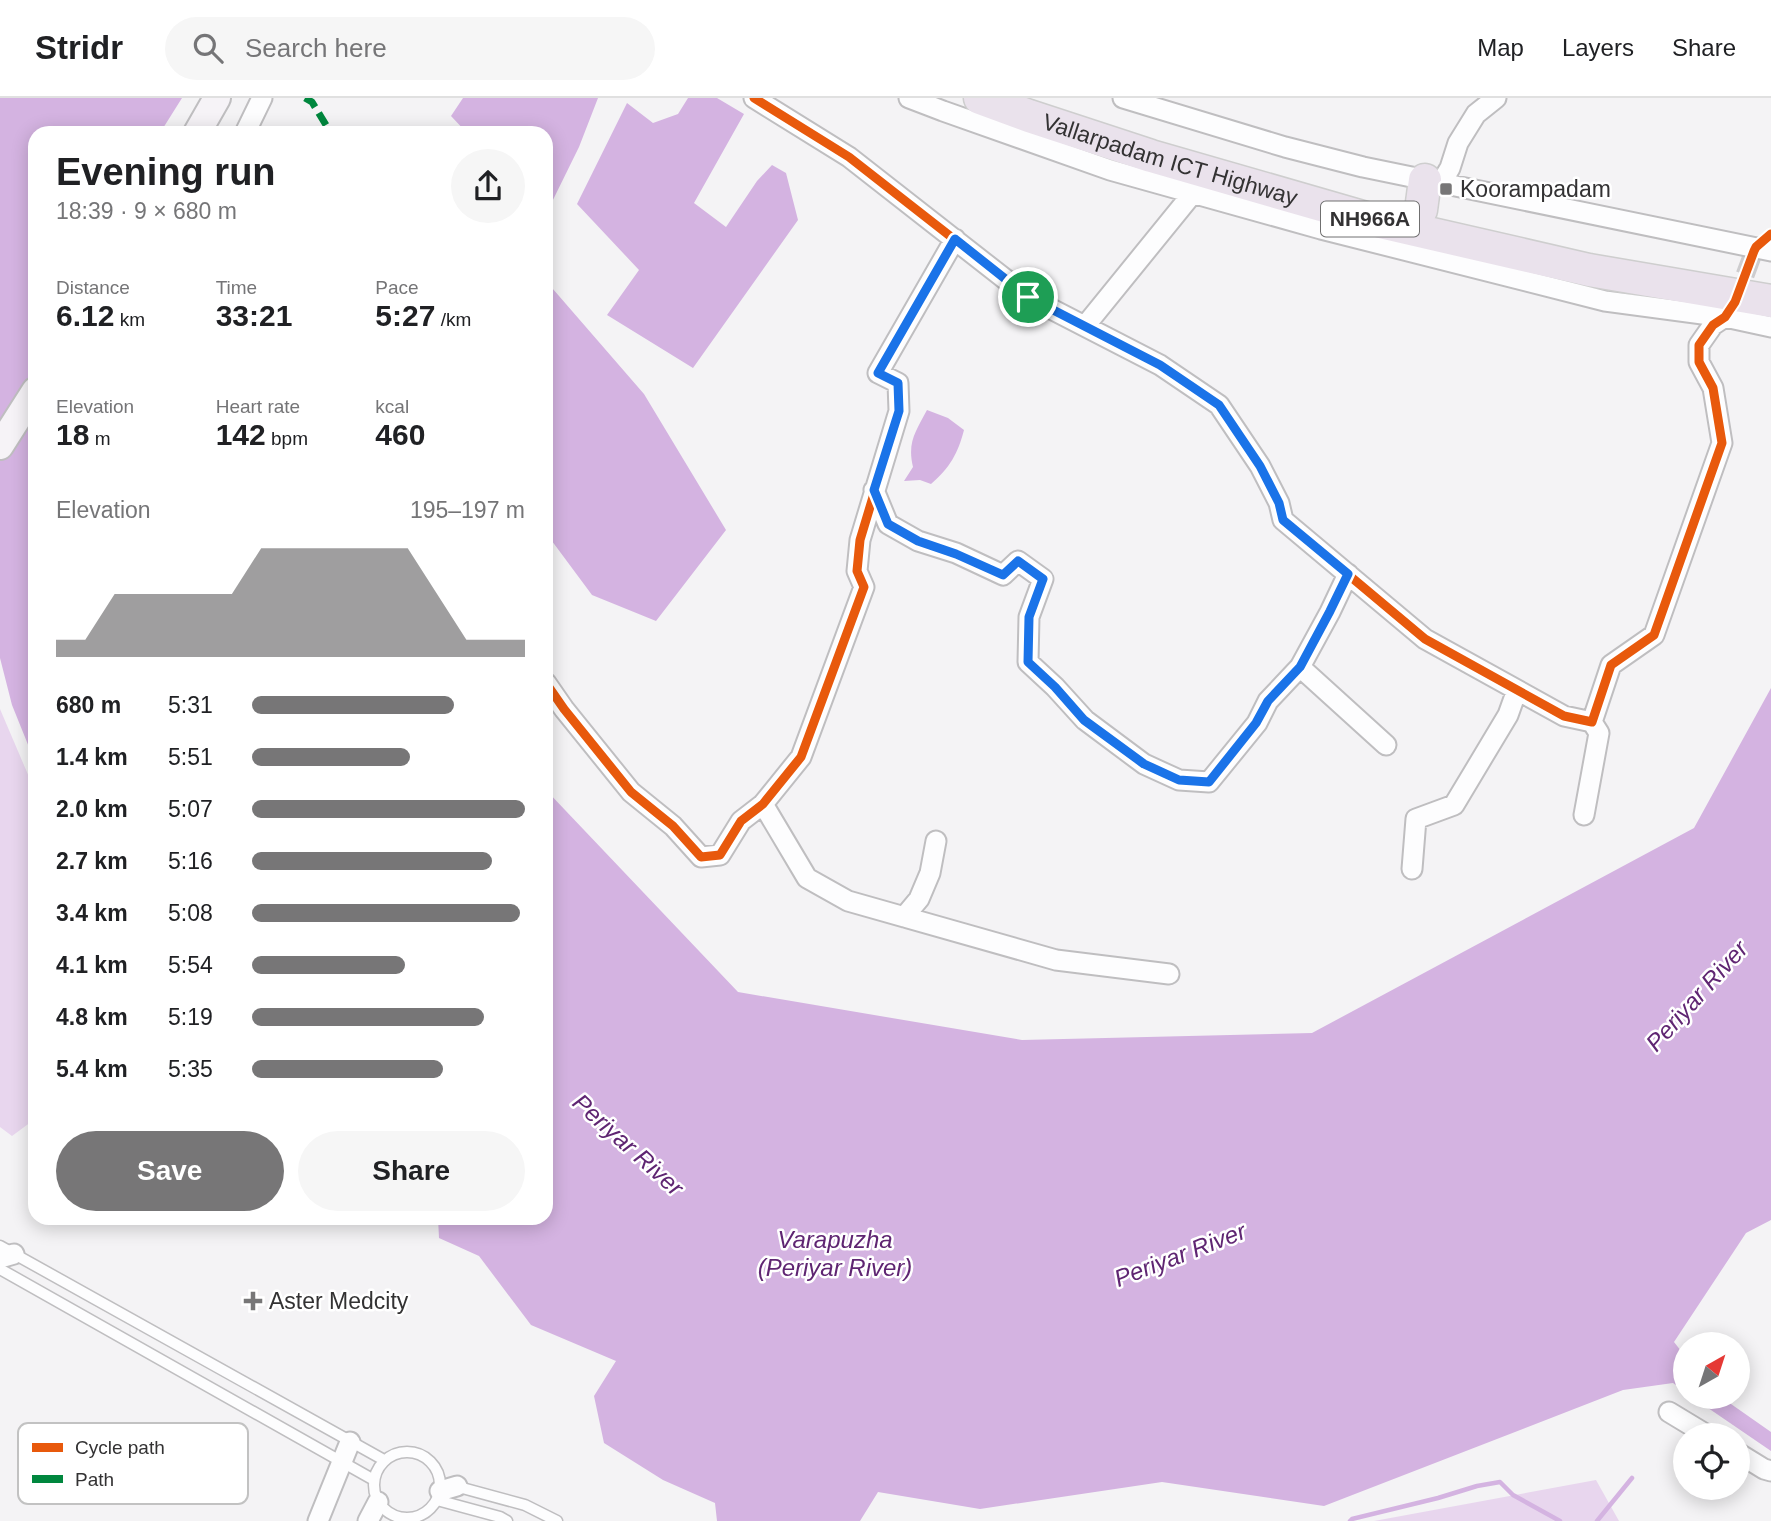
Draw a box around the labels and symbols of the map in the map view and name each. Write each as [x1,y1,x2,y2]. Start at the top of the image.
street label: Vallarpadam ICT Highway [1039,108,1301,211]
place label: Koorampadam [1460,176,1611,202]
marker: Koorampadam [1438,181,1454,197]
road number: NH966A [1321,202,1419,236]
pin [998,267,1058,327]
water label: Periyar River [1640,934,1754,1056]
water label: Periyar River [568,1088,690,1202]
water label: Periyar River [1110,1217,1250,1292]
water label: Varapuzha (Periyar River) [758,1226,912,1281]
place label: Aster Medcity [269,1288,409,1314]
marker: Aster Medcity [243,1291,263,1311]
north arrow [1673,1332,1750,1409]
legend [18,1423,248,1504]
text: Cycle path [75,1437,165,1458]
text: Path [75,1469,114,1490]

